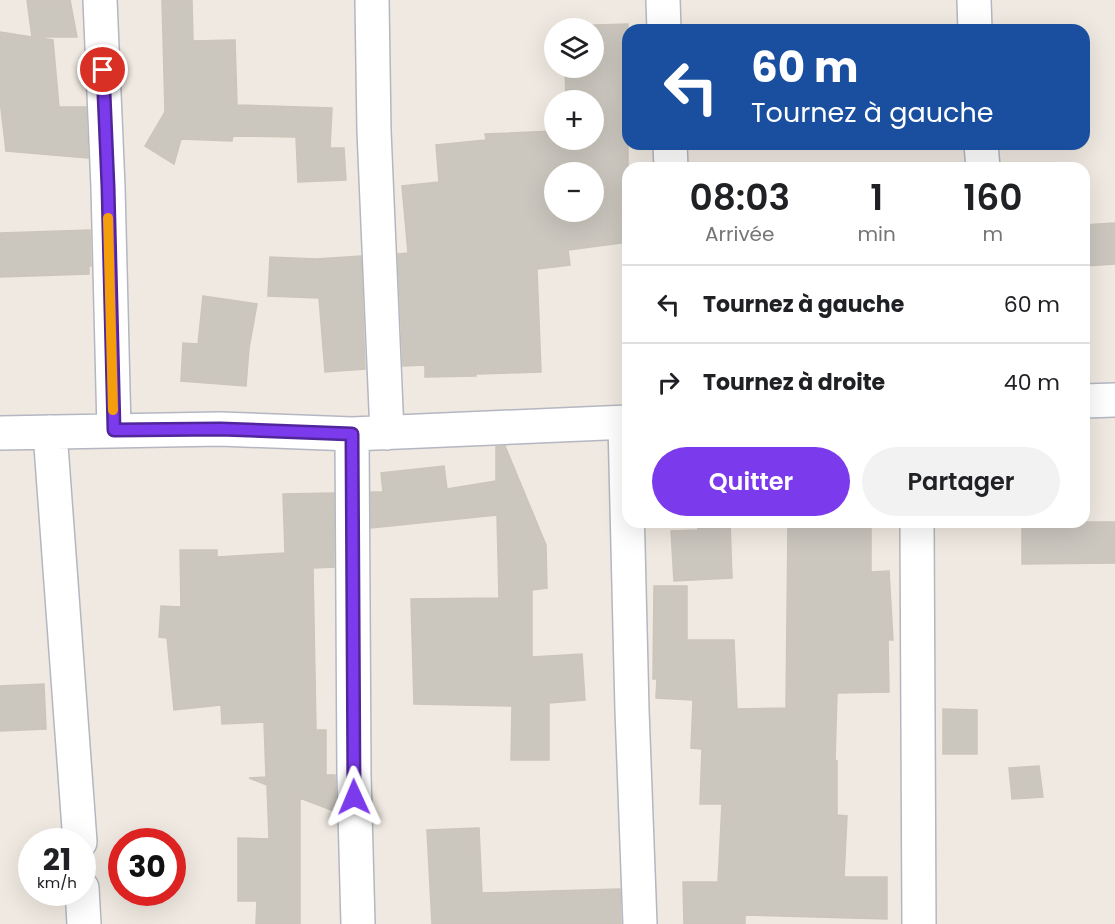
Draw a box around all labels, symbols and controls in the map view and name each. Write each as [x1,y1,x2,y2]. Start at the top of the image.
map controls [544,18,604,222]
button: layers [544,18,604,78]
text: 60 m [751,38,859,97]
pin [77,44,128,95]
icon: left [652,48,730,126]
icon: arrive [86,53,119,86]
button: + [544,90,604,150]
text: Tournez à gauche [751,94,993,131]
button: − [544,162,604,222]
text: 08:03 [689,172,790,223]
text: 1 [870,172,883,223]
text: 160 [963,172,1023,223]
text: Arrivée [705,220,774,248]
text: min [858,220,896,248]
text: m [983,220,1003,248]
icon: left [652,288,685,321]
text: Tournez à gauche [703,289,904,320]
text: 60 m [1004,289,1060,320]
icon: right [652,366,685,399]
text: Tournez à droite [703,367,885,398]
text: 40 m [1004,367,1060,398]
button: Quitter [652,447,850,516]
button: Partager [862,447,1060,516]
position arrow [322,765,386,829]
speed limit sign: 30 [108,828,186,906]
text: 21 [43,838,71,881]
text: km/h [37,872,77,893]

